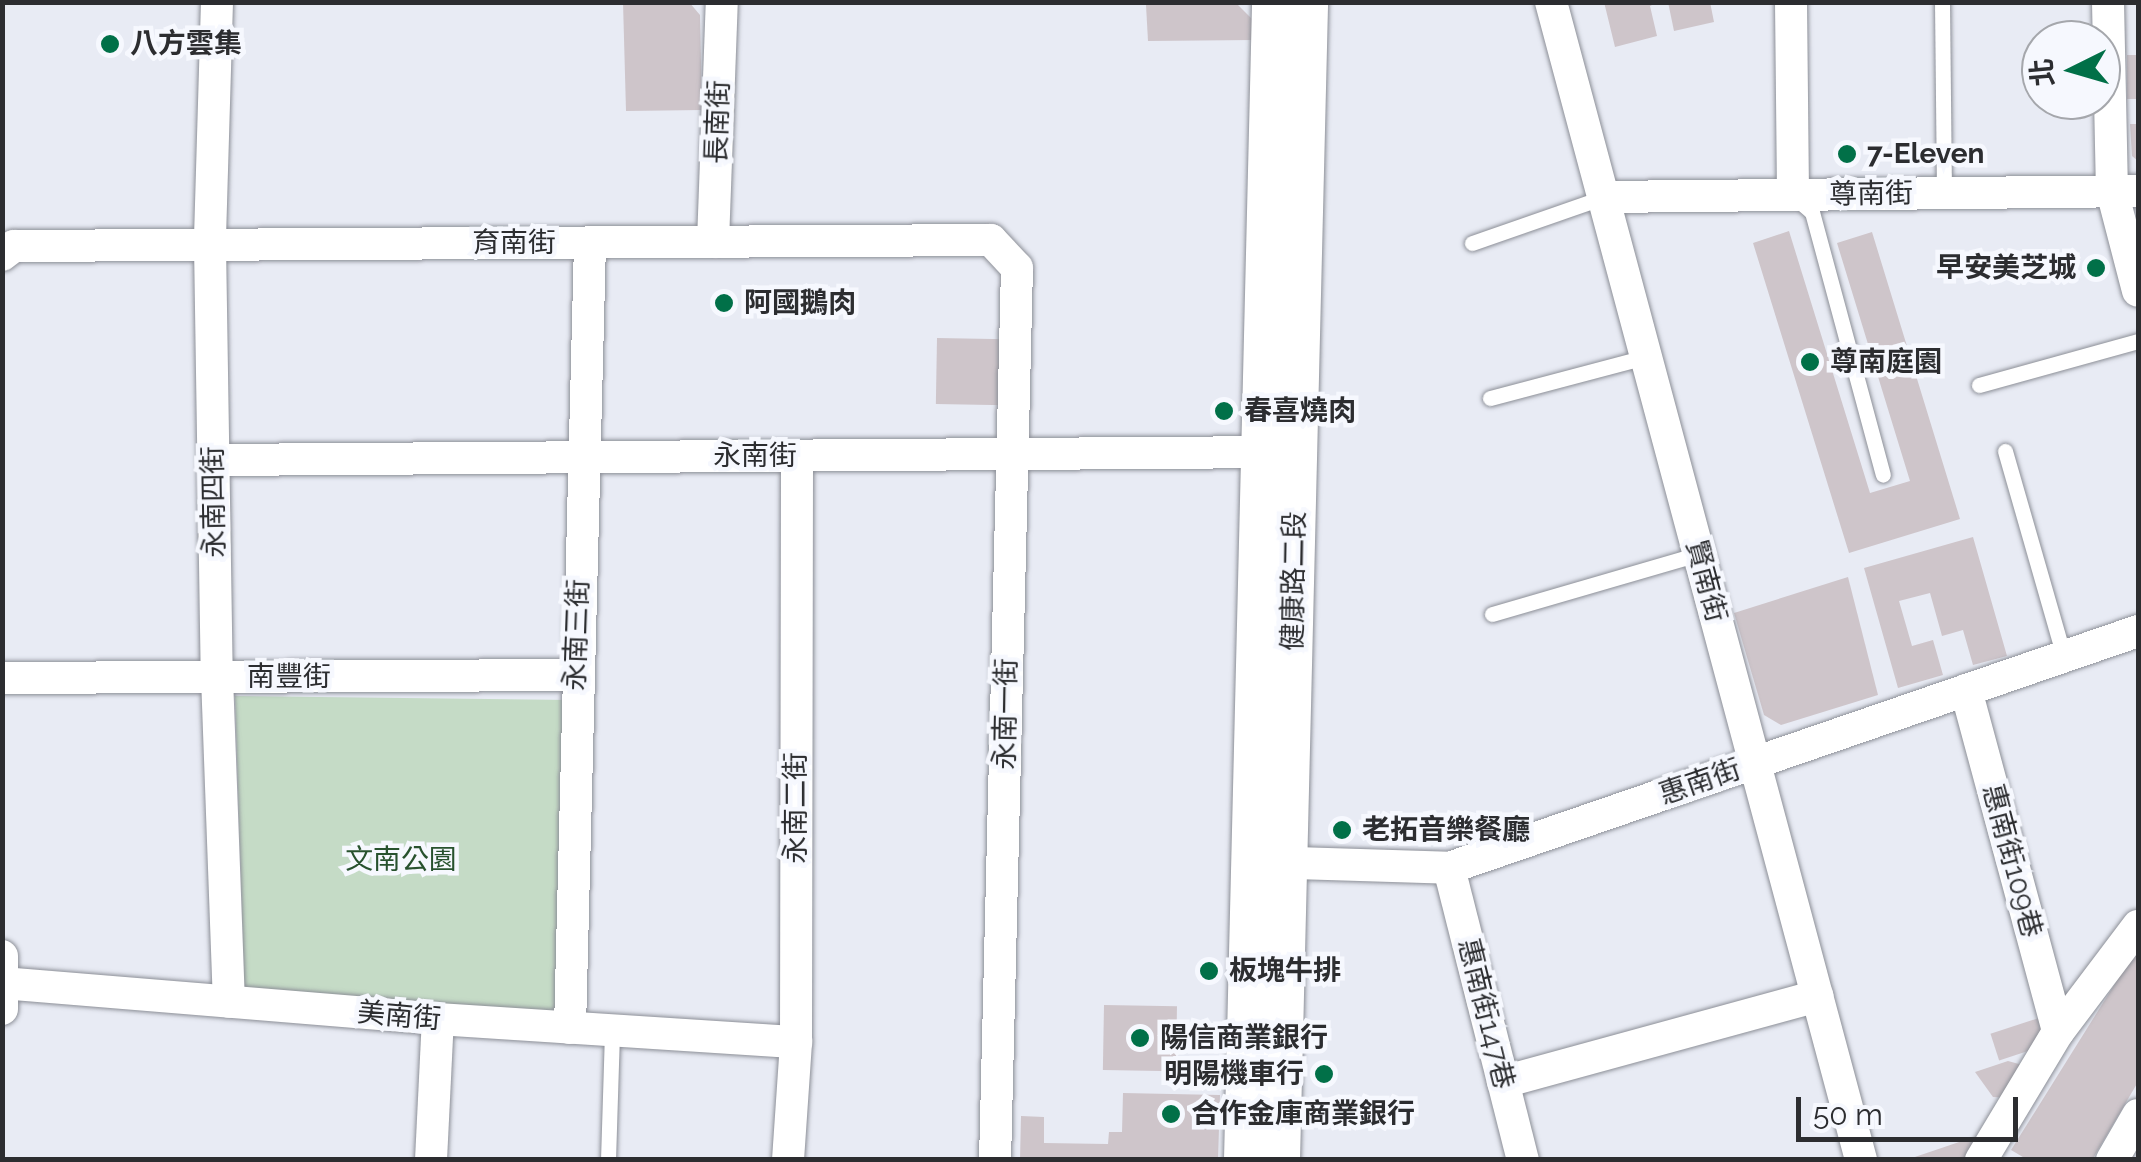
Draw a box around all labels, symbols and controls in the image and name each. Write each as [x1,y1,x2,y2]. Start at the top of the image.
north arrow [2021,20,2121,120]
place label: 八方雲集 [130,27,242,61]
marker: 八方雲集 [99,33,121,55]
text: 北 [2025,57,2060,88]
street label: 長南街 [700,79,736,165]
place label: 7-Eleven [1867,137,1984,171]
marker: 7-Eleven [1836,143,1858,165]
street label: 尊南街 [1829,176,1913,212]
street label: 育南街 [472,226,556,260]
place label: 早安美芝城 [1936,251,2076,285]
marker: 早安美芝城 [2085,257,2107,279]
place label: 阿國鵝肉 [744,286,856,320]
marker: 阿國鵝肉 [713,292,735,314]
place label: 尊南庭園 [1830,345,1942,379]
marker: 尊南庭園 [1799,351,1821,373]
place label: 春喜燒肉 [1244,394,1356,428]
marker: 春喜燒肉 [1213,400,1235,422]
street label: 永南街 [713,439,797,473]
street label: 永南四街 [196,446,232,558]
street label: 健康路二段 [1276,511,1312,651]
street label: 賢南街 [1679,536,1733,626]
street label: 永南三街 [558,578,596,692]
street label: 永南一街 [988,658,1024,770]
street label: 南豐街 [247,660,331,694]
street label: 永南二街 [779,752,813,864]
street label: 惠南街 [1655,752,1745,812]
street label: 惠南街109巷 [1975,781,2049,941]
place label: 老拓音樂餐廳 [1362,813,1530,847]
marker: 老拓音樂餐廳 [1331,819,1353,841]
park label: 文南公園 [345,843,457,877]
street label: 惠南街147巷 [1451,935,1521,1093]
place label: 板塊牛排 [1229,954,1341,988]
marker: 板塊牛排 [1198,960,1220,982]
street label: 美南街 [356,996,442,1036]
place label: 陽信商業銀行 [1160,1021,1328,1055]
marker: 陽信商業銀行 [1129,1027,1151,1049]
place label: 明陽機車行 [1164,1057,1304,1091]
marker: 明陽機車行 [1313,1063,1335,1085]
scale bar [1801,1077,2024,1139]
place label: 合作金庫商業銀行 [1191,1097,1415,1131]
text: 50 m [1813,1097,1883,1132]
marker: 合作金庫商業銀行 [1160,1103,1182,1125]

